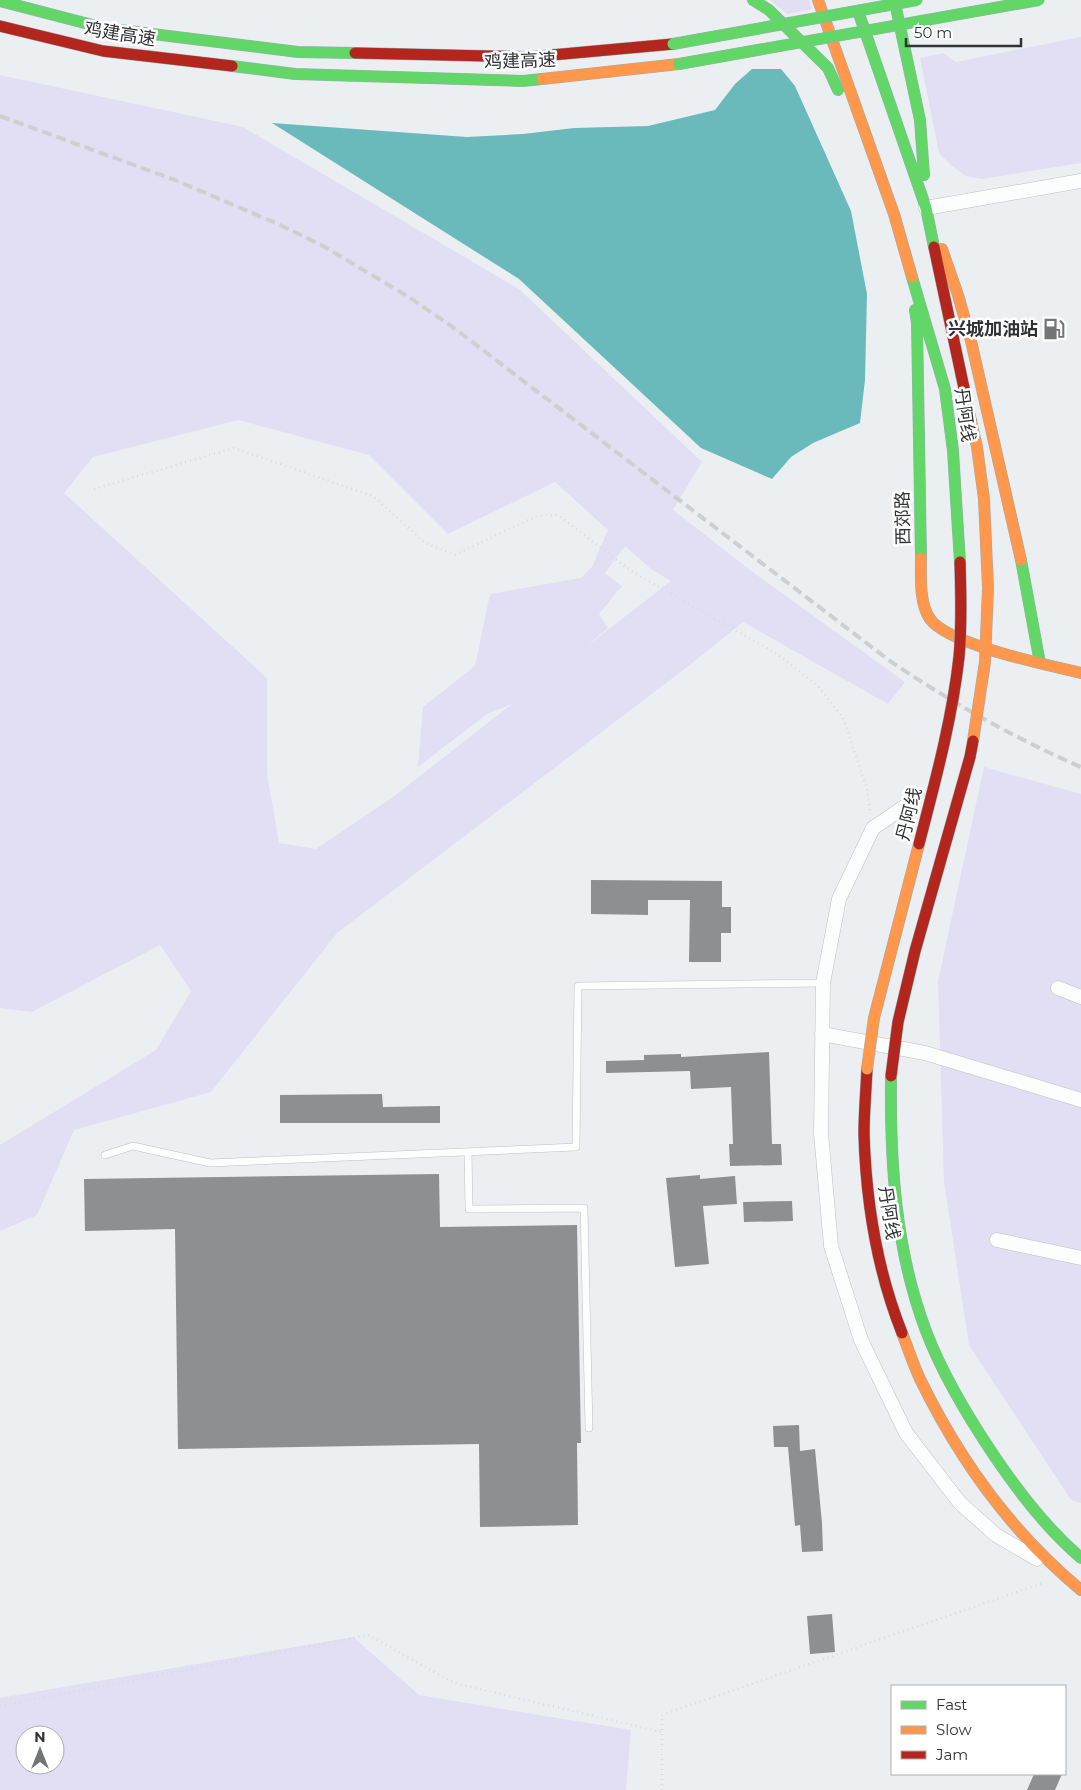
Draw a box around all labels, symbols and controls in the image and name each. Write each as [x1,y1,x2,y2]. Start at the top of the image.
scale bar [906,15,1021,47]
street label: 鸡建高速 [83,18,157,50]
text: 50 m [914,23,952,42]
street label: 鸡建高速 [484,49,556,73]
fuel station icon: 兴城加油站 [1041,316,1067,342]
place label: 兴城加油站 [948,318,1038,340]
street label: 丹阿线 [950,387,980,443]
street label: 西郊路 [892,491,914,545]
street label: 丹阿线 [892,785,926,843]
street label: 丹阿线 [874,1185,904,1241]
legend [891,1685,1066,1775]
text: Fast [936,1695,967,1714]
text: Slow [936,1720,972,1739]
north arrow [15,1725,65,1775]
text: N [34,1728,46,1746]
text: Jam [935,1745,968,1764]

